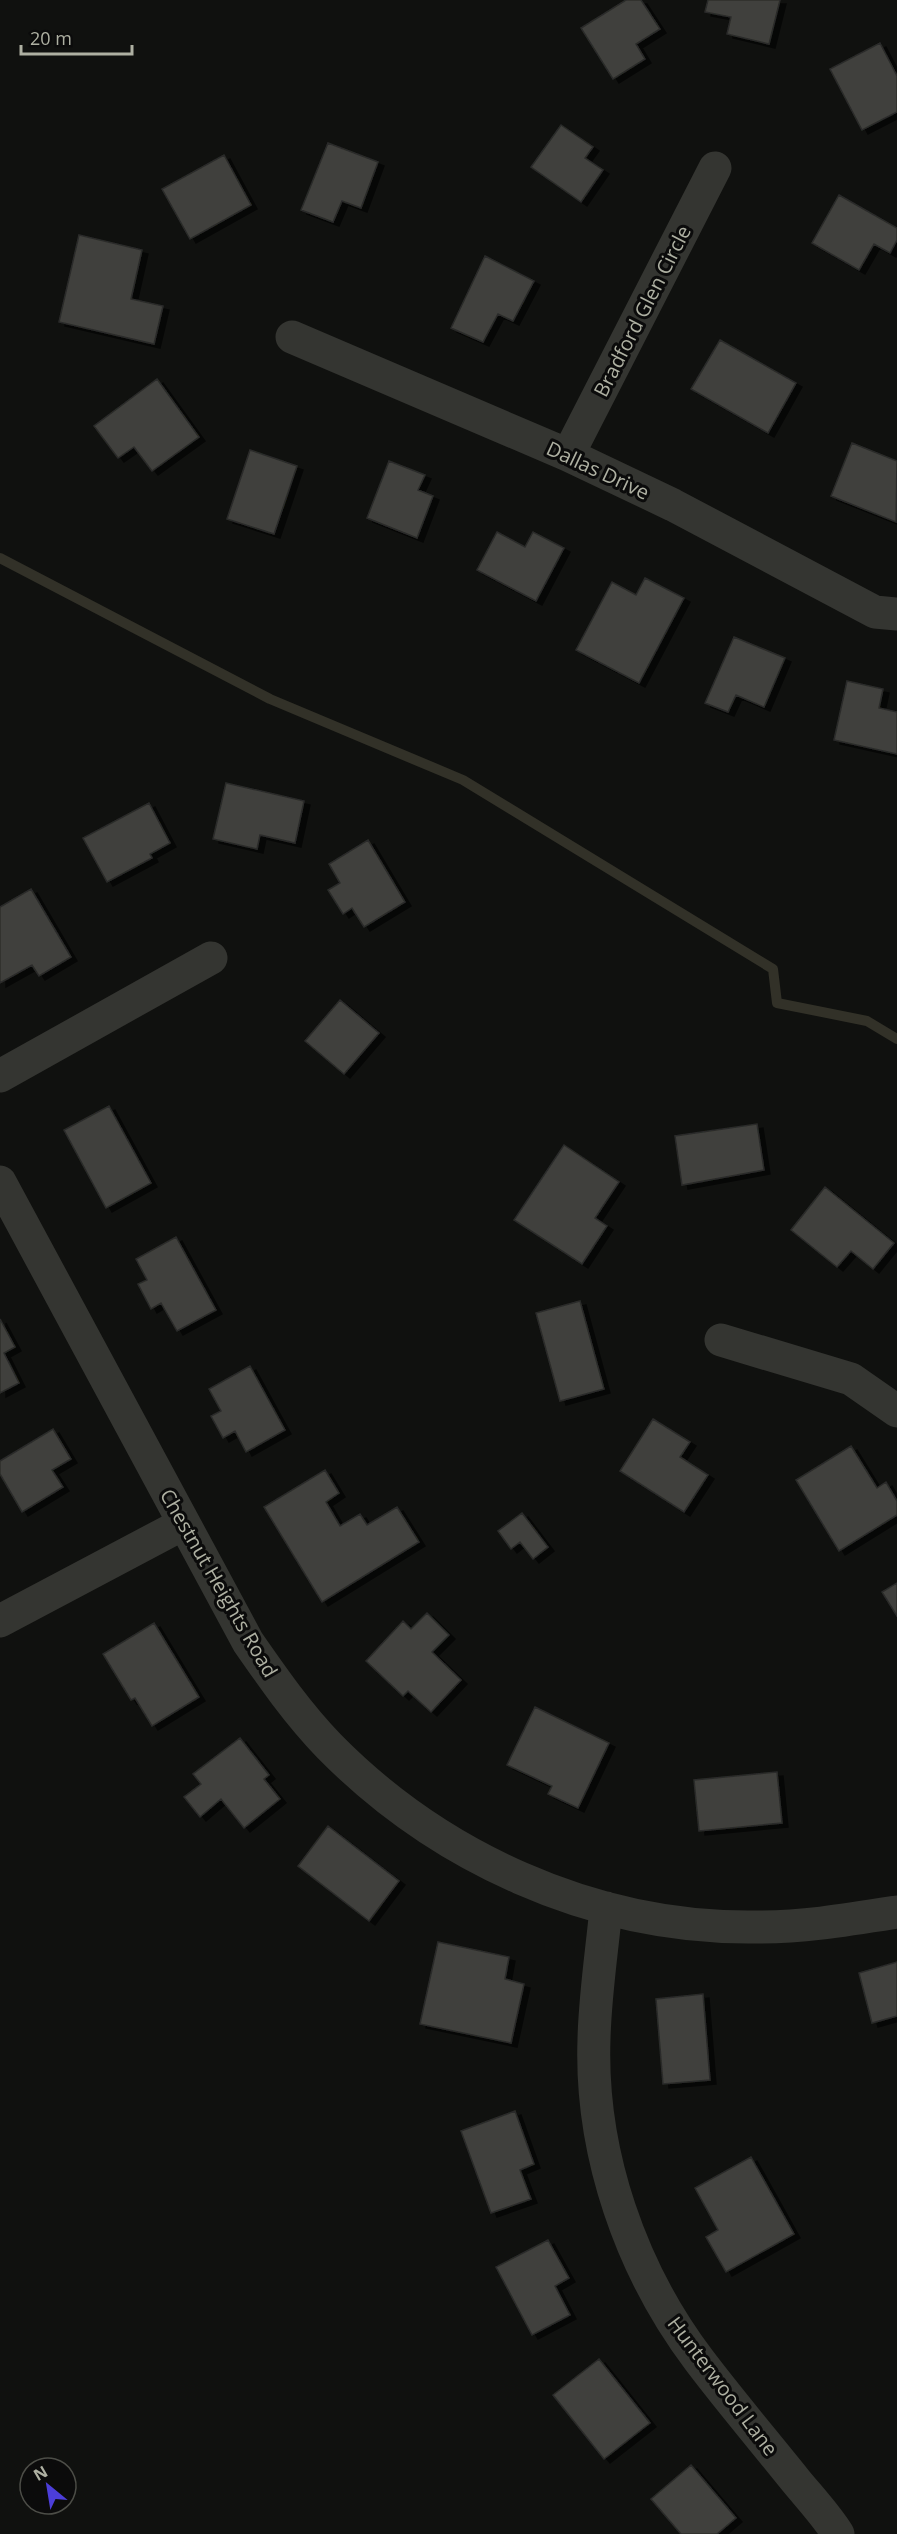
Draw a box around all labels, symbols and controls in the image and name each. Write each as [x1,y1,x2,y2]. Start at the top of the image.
scale bar [21,18,132,56]
text: 20 m [30,26,72,50]
street label: Bradford Glen Circle [587,221,697,401]
street label: Dallas Drive [542,434,654,506]
street label: Chestnut Heights Road [154,1484,284,1682]
street label: Hunterwood Lane [662,2311,784,2461]
north arrow [18,2456,78,2516]
text: N [29,2460,52,2486]

